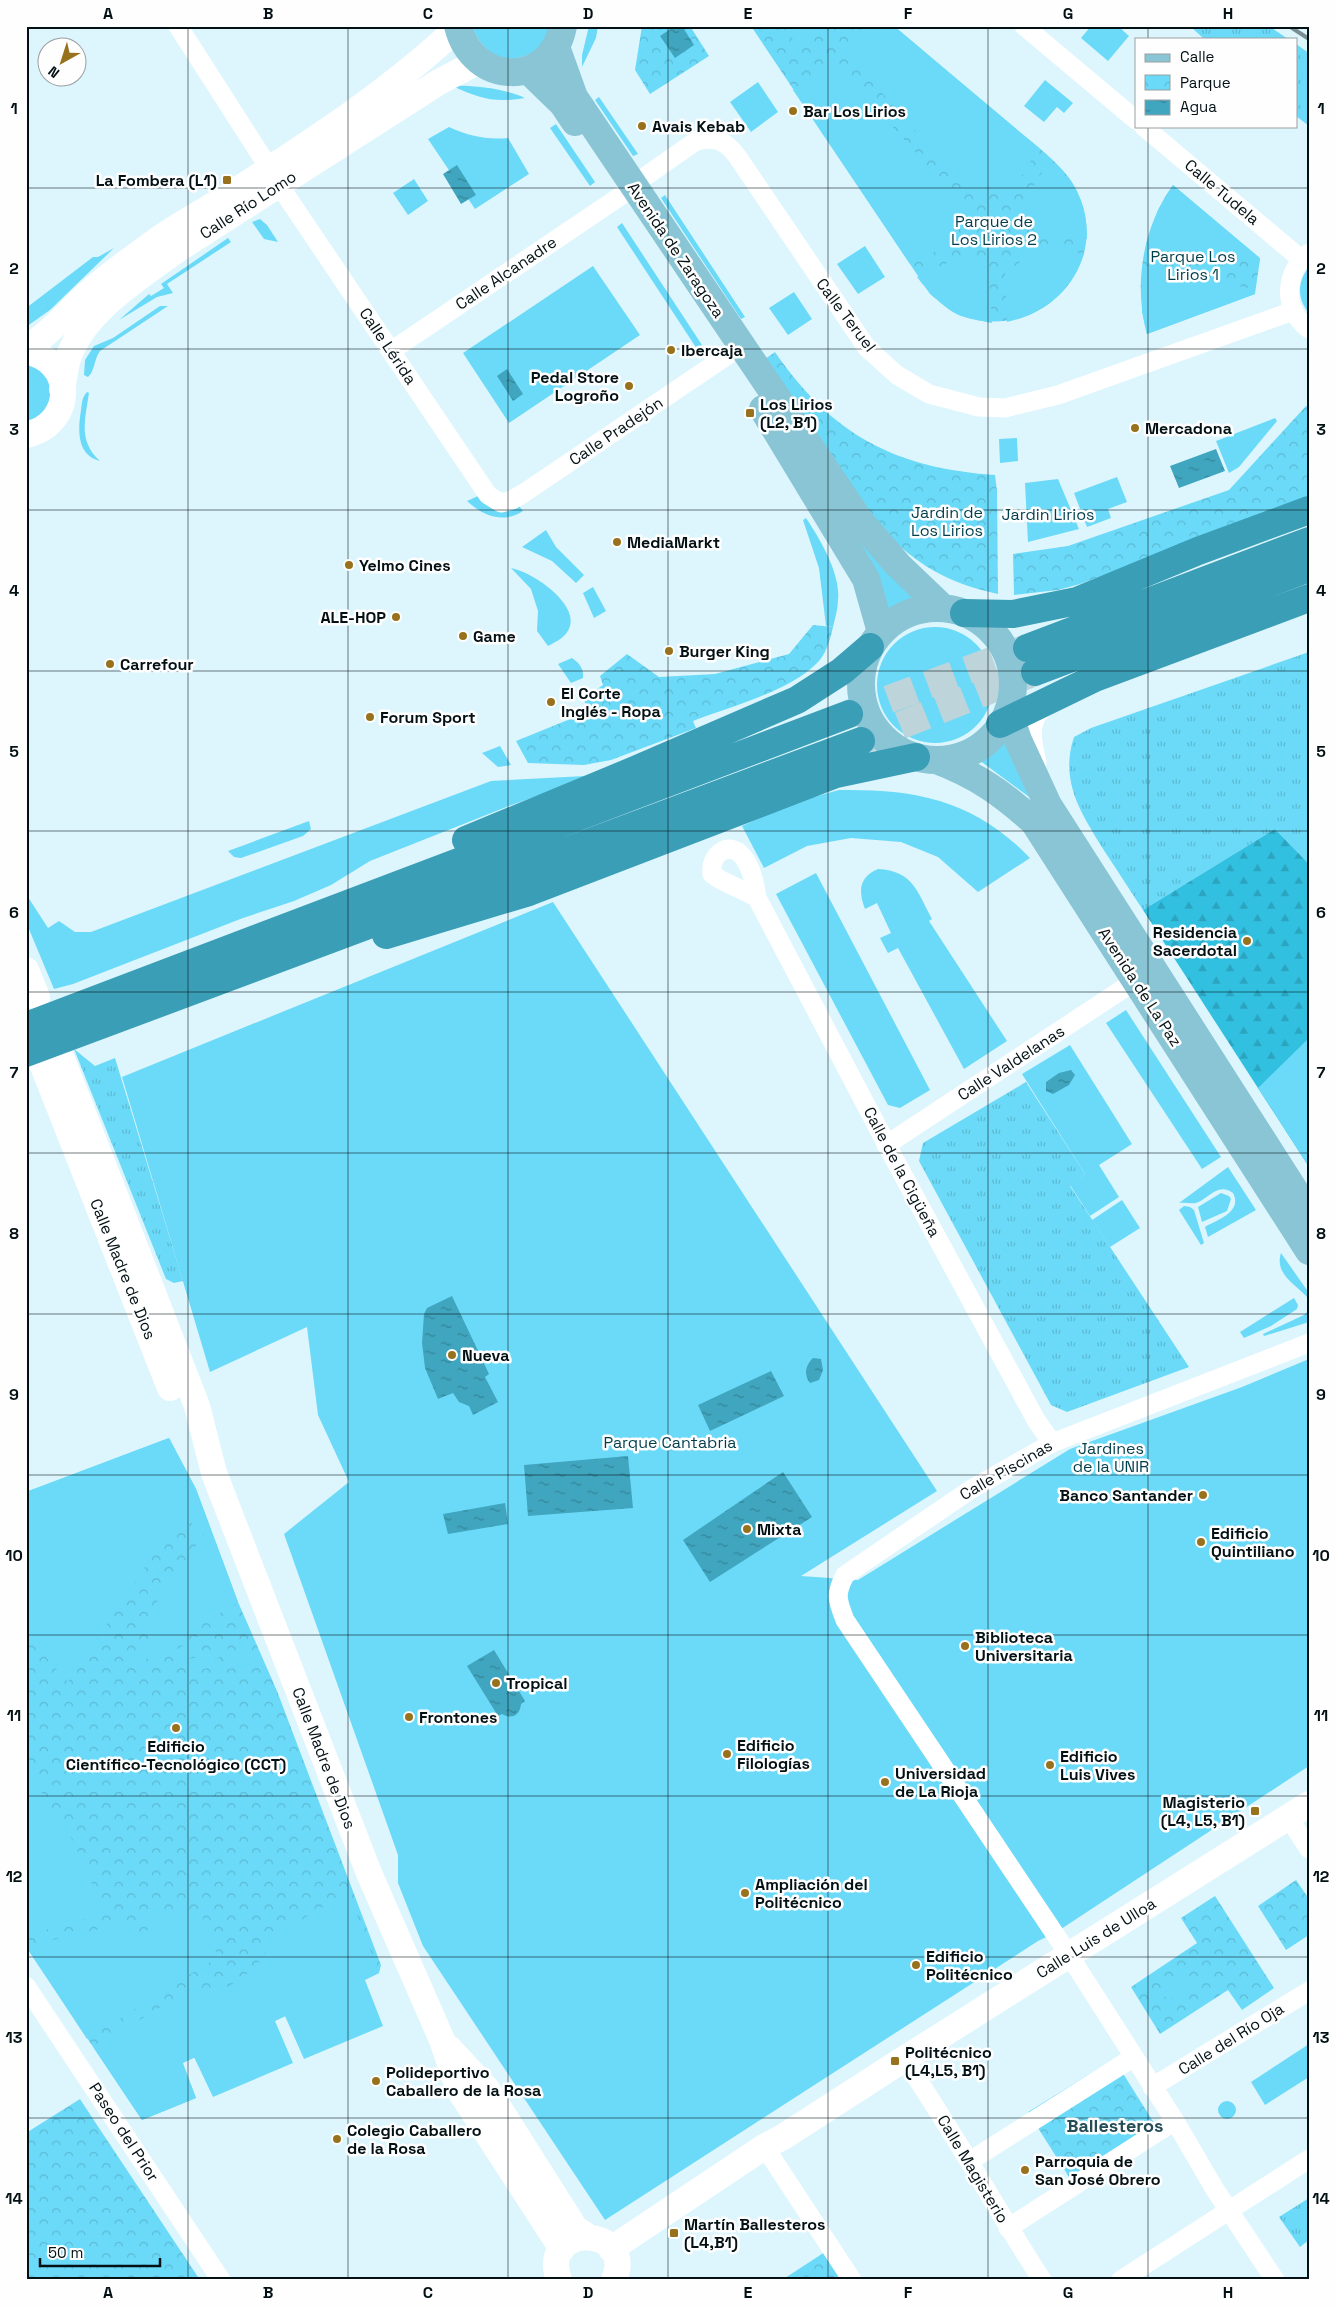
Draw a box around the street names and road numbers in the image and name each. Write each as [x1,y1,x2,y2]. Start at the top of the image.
street label: Calle Tudela [1180,155,1264,229]
street label: Calle Río Lomo [196,166,300,244]
street label: Avenida de Zaragoza [623,178,729,322]
street label: Calle Alcanadre [451,231,561,315]
street label: Calle Teruel [811,274,881,356]
street label: Calle Lérida [355,303,421,389]
street label: Calle Pradejón [565,392,667,470]
street label: Avenida de La Paz [1094,923,1186,1051]
street label: Calle Valdelanas [954,1021,1068,1105]
street label: Calle de la Cigüeña [859,1103,945,1241]
street label: Calle Madre de Dios [85,1195,161,1343]
street label: Calle Piscinas [956,1435,1056,1505]
street label: Calle Madre de Dios [287,1684,361,1832]
street label: Calle Luis de Ulloa [1032,1893,1160,1983]
street label: Calle del Río Oja [1174,1998,1288,2080]
street label: Paseo del Prior [84,2079,164,2185]
street label: Calle Magisterio [932,2111,1014,2227]

